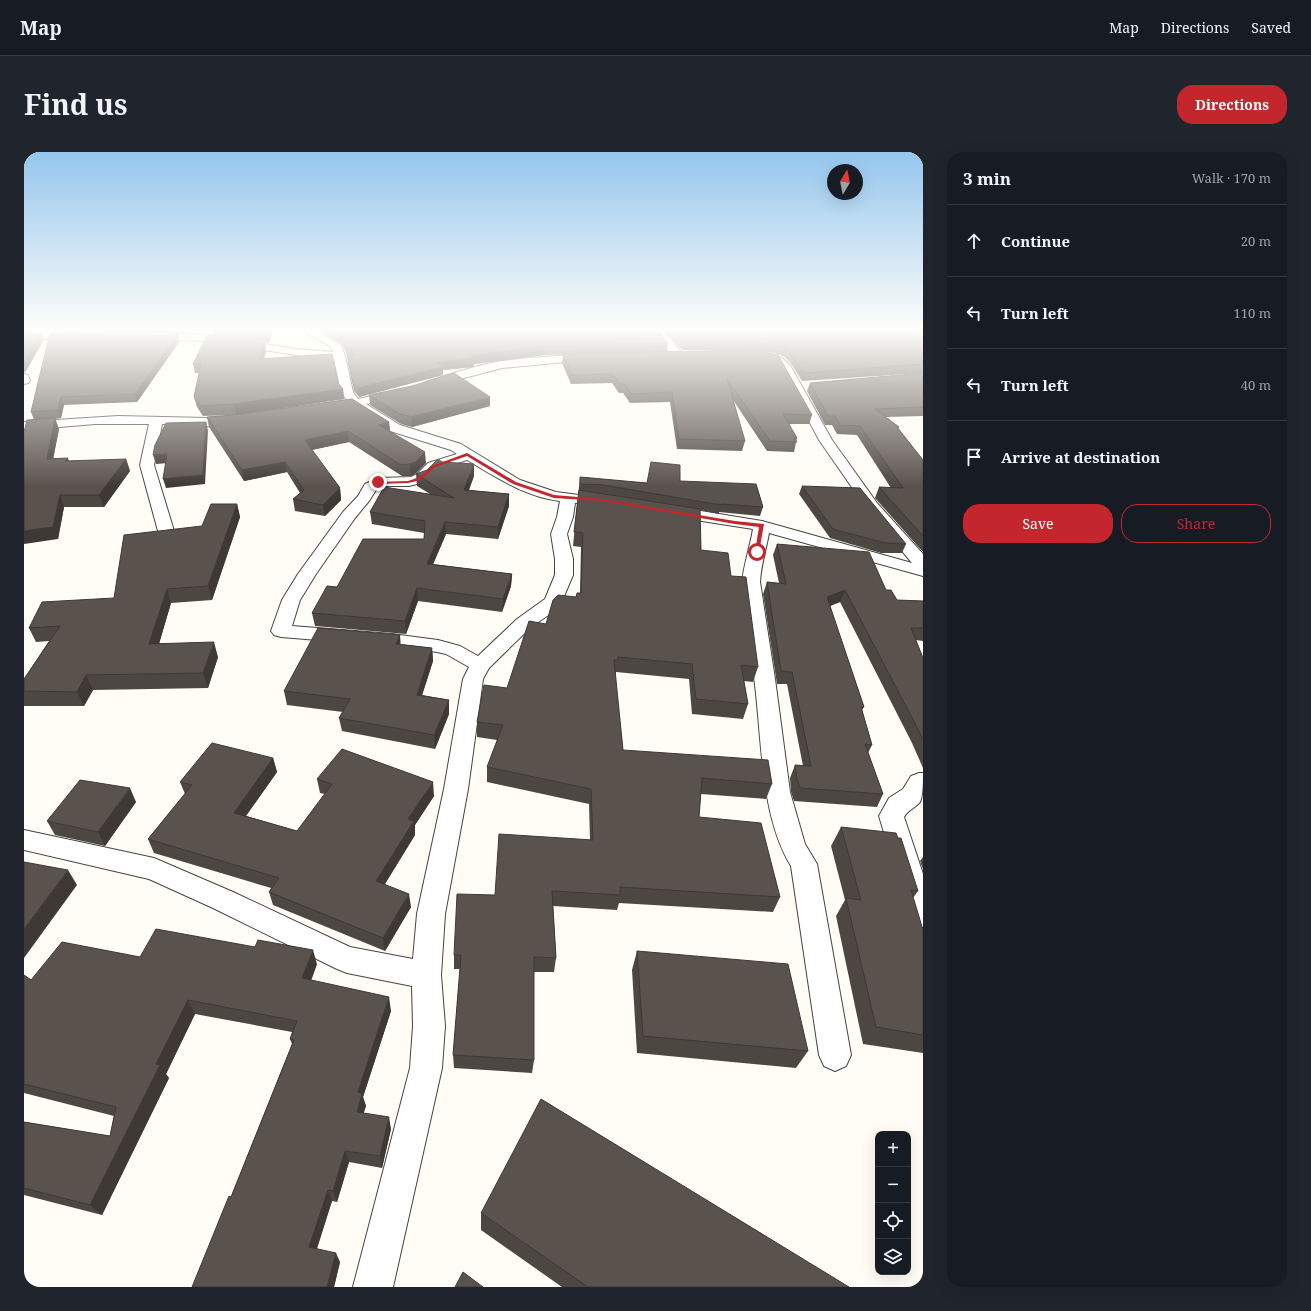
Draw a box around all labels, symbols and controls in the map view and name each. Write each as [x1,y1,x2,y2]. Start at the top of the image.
text: Map [20,15,62,41]
text: Map [1109,18,1139,37]
text: Directions [1161,18,1229,37]
text: Saved [1251,18,1291,37]
text: Find us [24,85,128,123]
button: Directions [1177,85,1287,124]
north arrow [827,164,863,200]
text: 3 min [963,167,1011,190]
text: Walk · 170 m [1192,169,1271,187]
icon: ahead [963,230,985,252]
text: Continue [1001,231,1070,251]
text: 20 m [1241,232,1271,250]
icon: left [963,302,985,324]
text: Turn left [1001,303,1069,323]
text: 110 m [1234,304,1271,322]
icon: left [963,374,985,396]
text: Turn left [1001,375,1069,395]
text: 40 m [1241,376,1271,394]
icon: arrive [963,446,985,468]
text: Arrive at destination [1001,447,1160,467]
route end [369,473,387,491]
button: Save [963,504,1113,543]
button: Share [1121,504,1271,543]
route start [748,543,766,561]
map controls [875,1131,911,1275]
button: + [875,1131,911,1167]
button: − [875,1167,911,1203]
button: locate [875,1203,911,1239]
button: layers [875,1239,911,1275]

